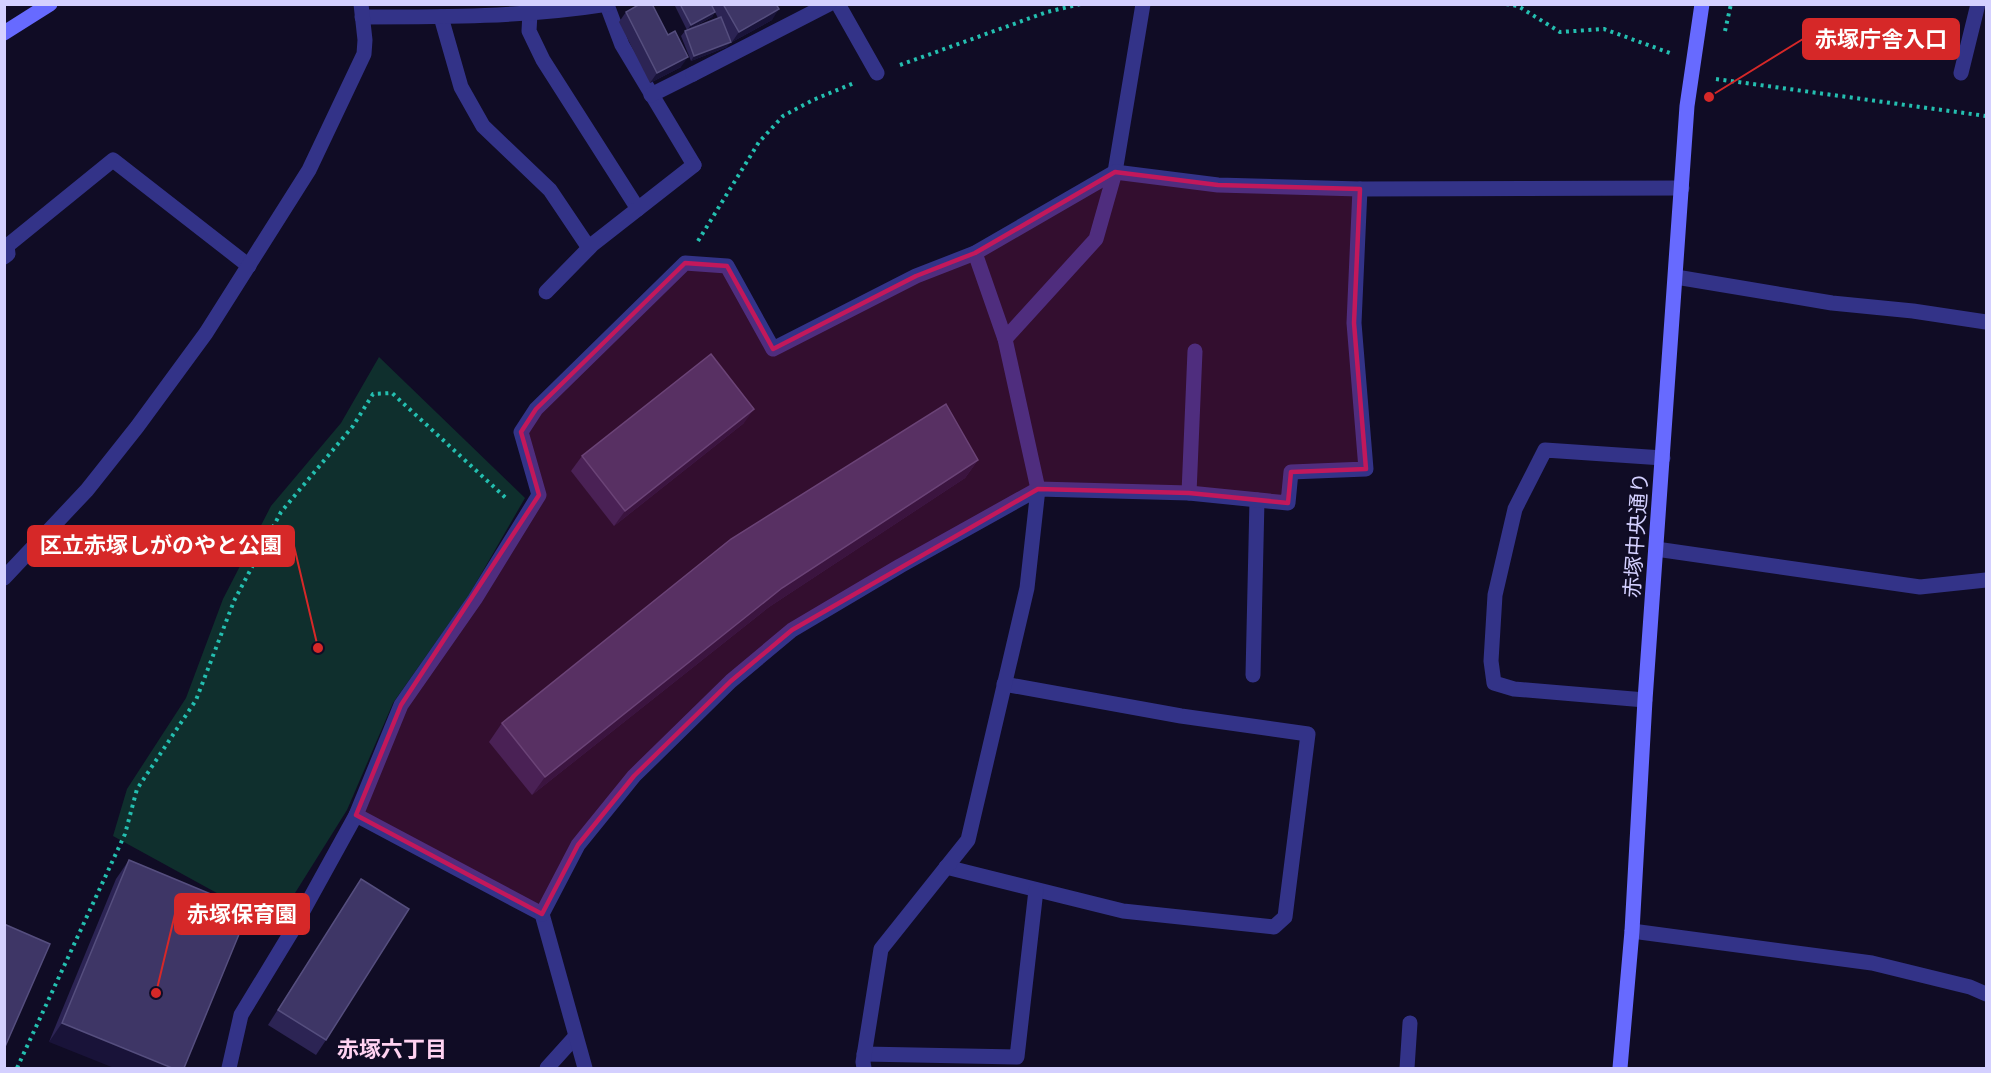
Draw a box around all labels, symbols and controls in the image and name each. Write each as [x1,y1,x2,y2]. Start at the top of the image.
callout: 赤塚庁舎入口 [1803,19,1959,59]
text: 赤塚庁舎入口 [1815,24,1947,54]
street label: 赤塚中央通り [1617,471,1655,599]
callout: 区立赤塚しがのやと公園 [28,526,294,566]
text: 区立赤塚しがのやと公園 [40,530,282,560]
callout: 赤塚保育園 [175,894,309,934]
text: 赤塚保育園 [187,899,297,929]
district label: 赤塚六丁目 [337,1034,447,1064]

